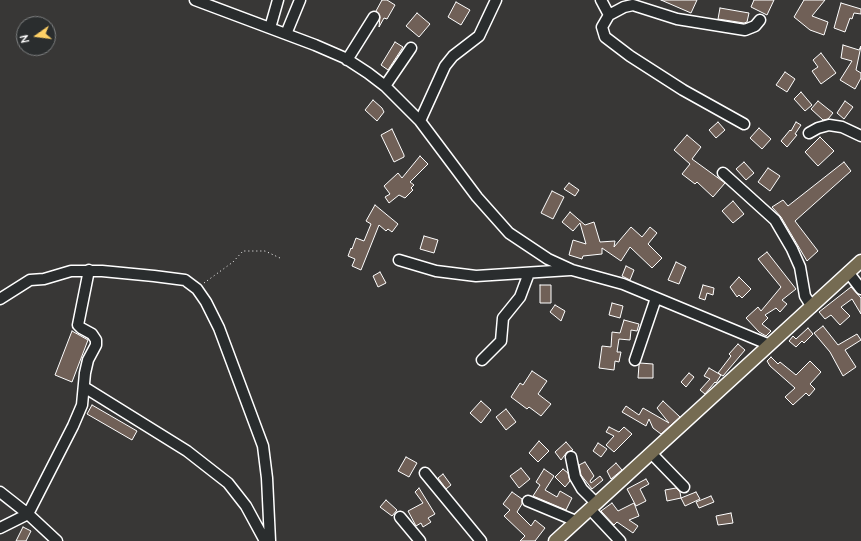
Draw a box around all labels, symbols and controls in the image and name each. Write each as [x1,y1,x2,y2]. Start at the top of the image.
north arrow [16,16,56,56]
text: N [17,34,33,44]

